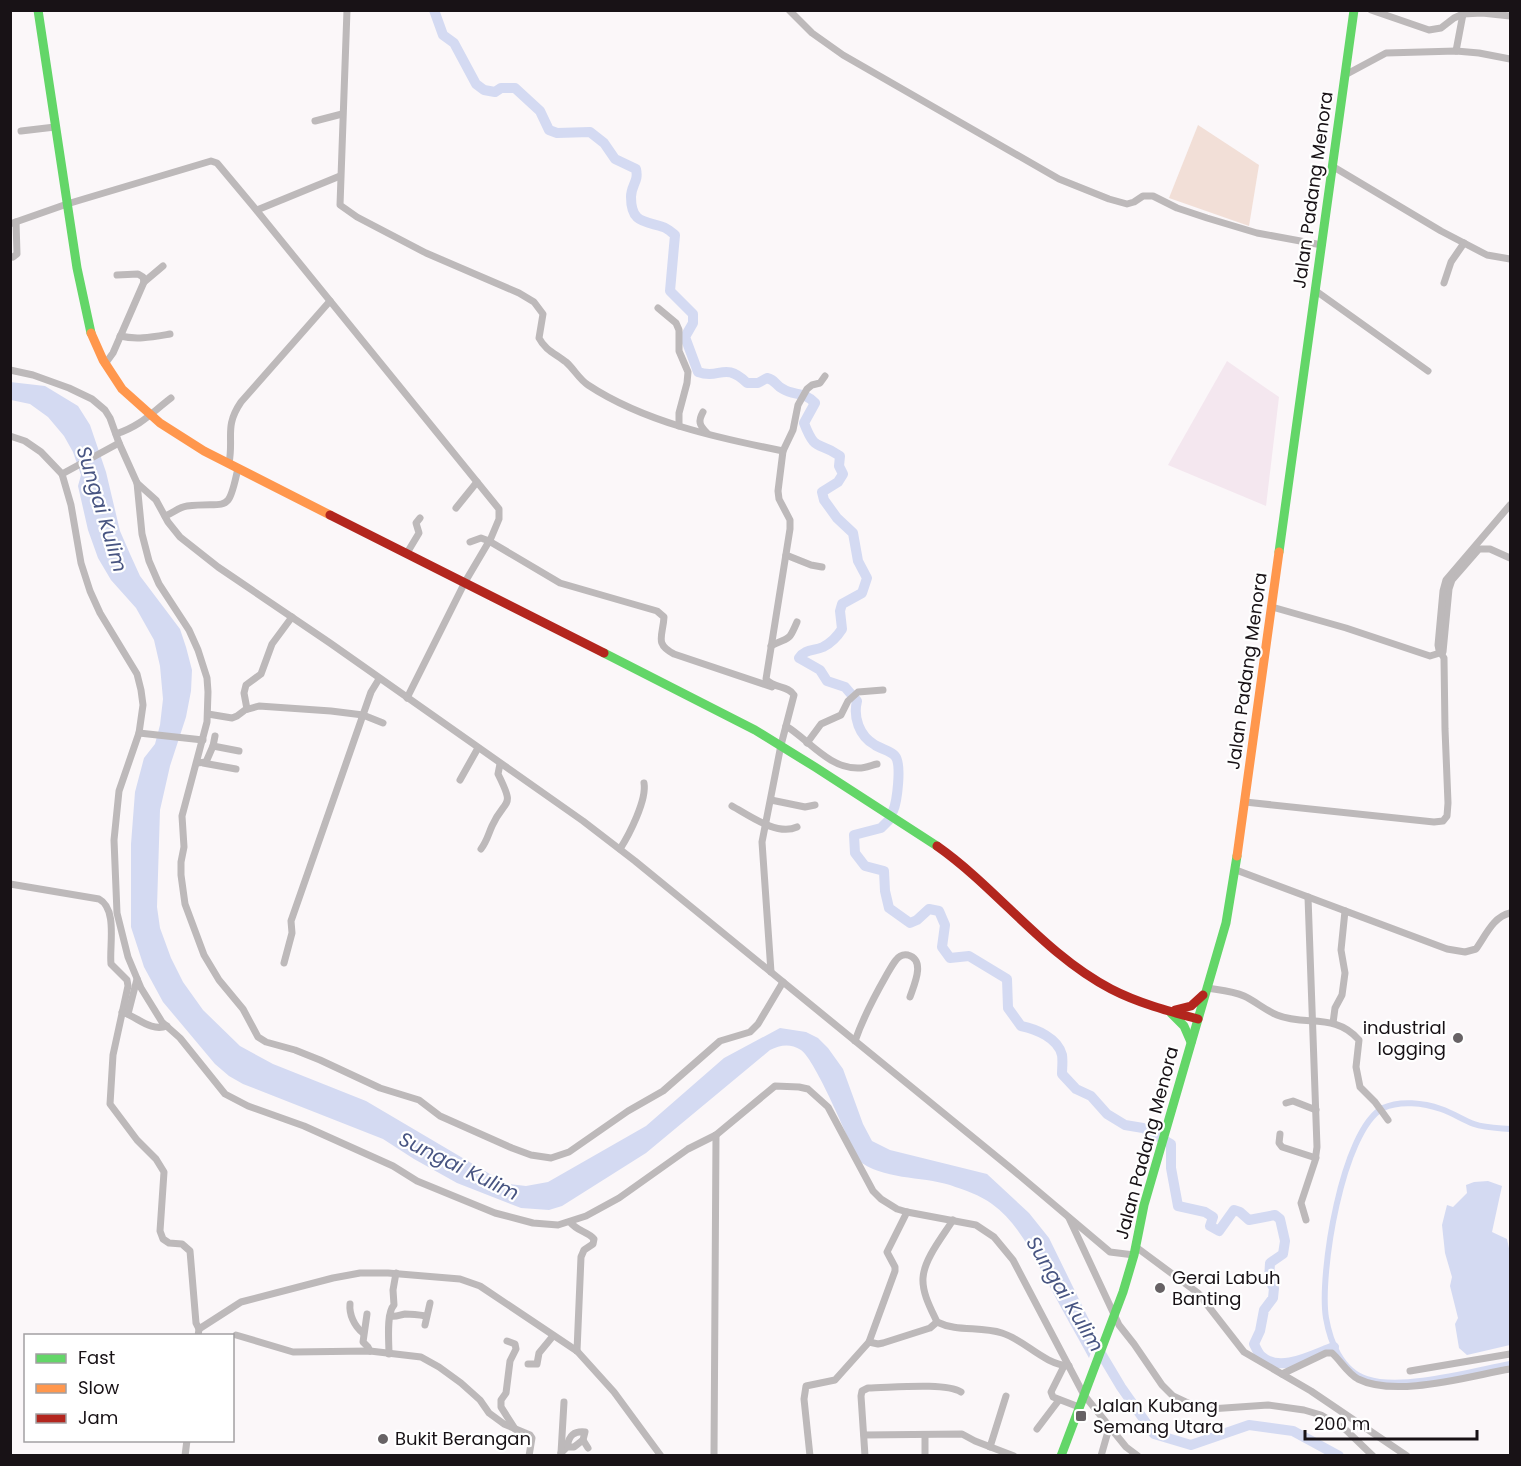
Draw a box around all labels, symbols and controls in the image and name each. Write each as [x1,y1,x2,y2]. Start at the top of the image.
street label: Jalan Padang Menora [1286,90,1339,290]
water label: Sungai Kulim [70,443,134,575]
street label: Jalan Padang Menora [1220,571,1273,771]
place label: industrial logging [1363,1015,1446,1061]
marker: industrial logging [1451,1031,1465,1045]
street label: Jalan Padang Menora [1109,1044,1184,1242]
water label: Sungai Kulim [394,1125,524,1207]
water label: Sungai Kulim [1019,1231,1111,1357]
place label: Gerai Labuh Banting [1172,1265,1280,1311]
marker: Gerai Labuh Banting [1153,1281,1167,1295]
legend [24,1334,234,1442]
text: Fast [78,1345,115,1370]
text: Slow [78,1375,120,1400]
place label: Jalan Kubang Semang Utara [1093,1393,1224,1439]
scale bar [1305,1403,1478,1441]
text: Jam [78,1405,118,1430]
marker: Jalan Kubang Semang Utara [1074,1409,1088,1423]
text: 200 m [1314,1411,1370,1436]
place label: Bukit Berangan [395,1426,531,1451]
marker: Bukit Berangan [376,1432,390,1446]

